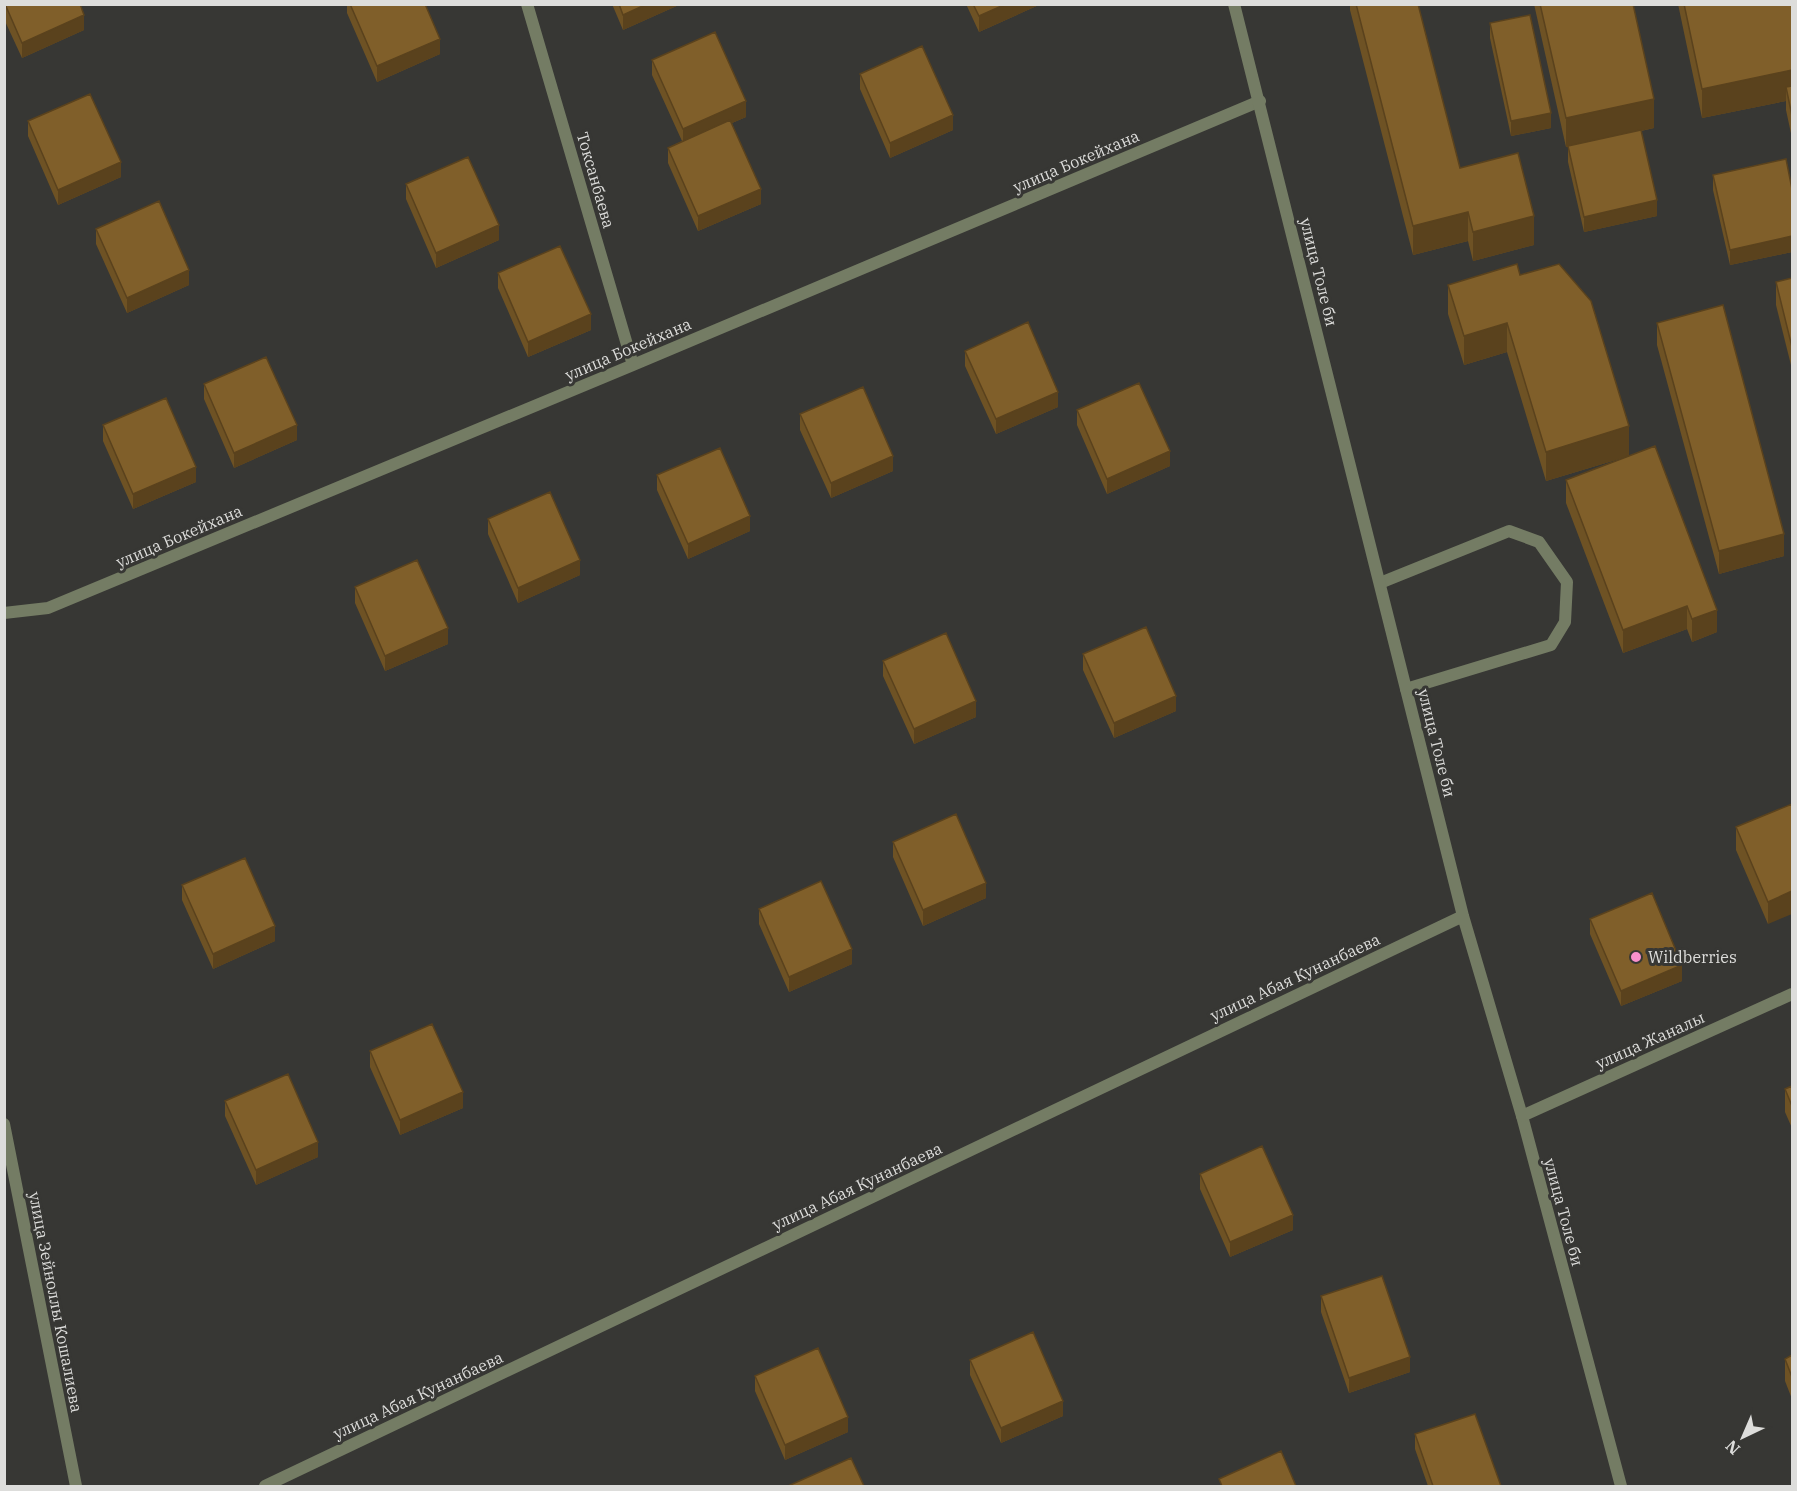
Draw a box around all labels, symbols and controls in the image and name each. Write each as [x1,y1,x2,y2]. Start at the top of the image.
street label: улица Бокейхана [1010,125,1142,197]
street label: Токсанбаева [573,130,619,231]
street label: улица Толе би [1296,216,1342,328]
street label: улица Бокейхана [562,313,694,385]
street label: улица Бокейхана [113,500,245,572]
street label: улица Толе би [1414,687,1460,799]
street label: улица Абая Кунанбаева [1207,929,1383,1025]
place label: Wildberries [1648,947,1737,967]
marker: Wildberries [1629,950,1643,964]
street label: улица Жаналы [1592,1007,1708,1073]
street label: улица Абая Кунанбаева [769,1138,945,1234]
street label: улица Толе би [1540,1156,1588,1268]
street label: улица Зейноллы Кошалиева [25,1190,87,1414]
street label: улица Абая Кунанбаева [330,1347,506,1443]
north arrow [1713,1407,1773,1467]
text: N [1721,1436,1744,1459]

